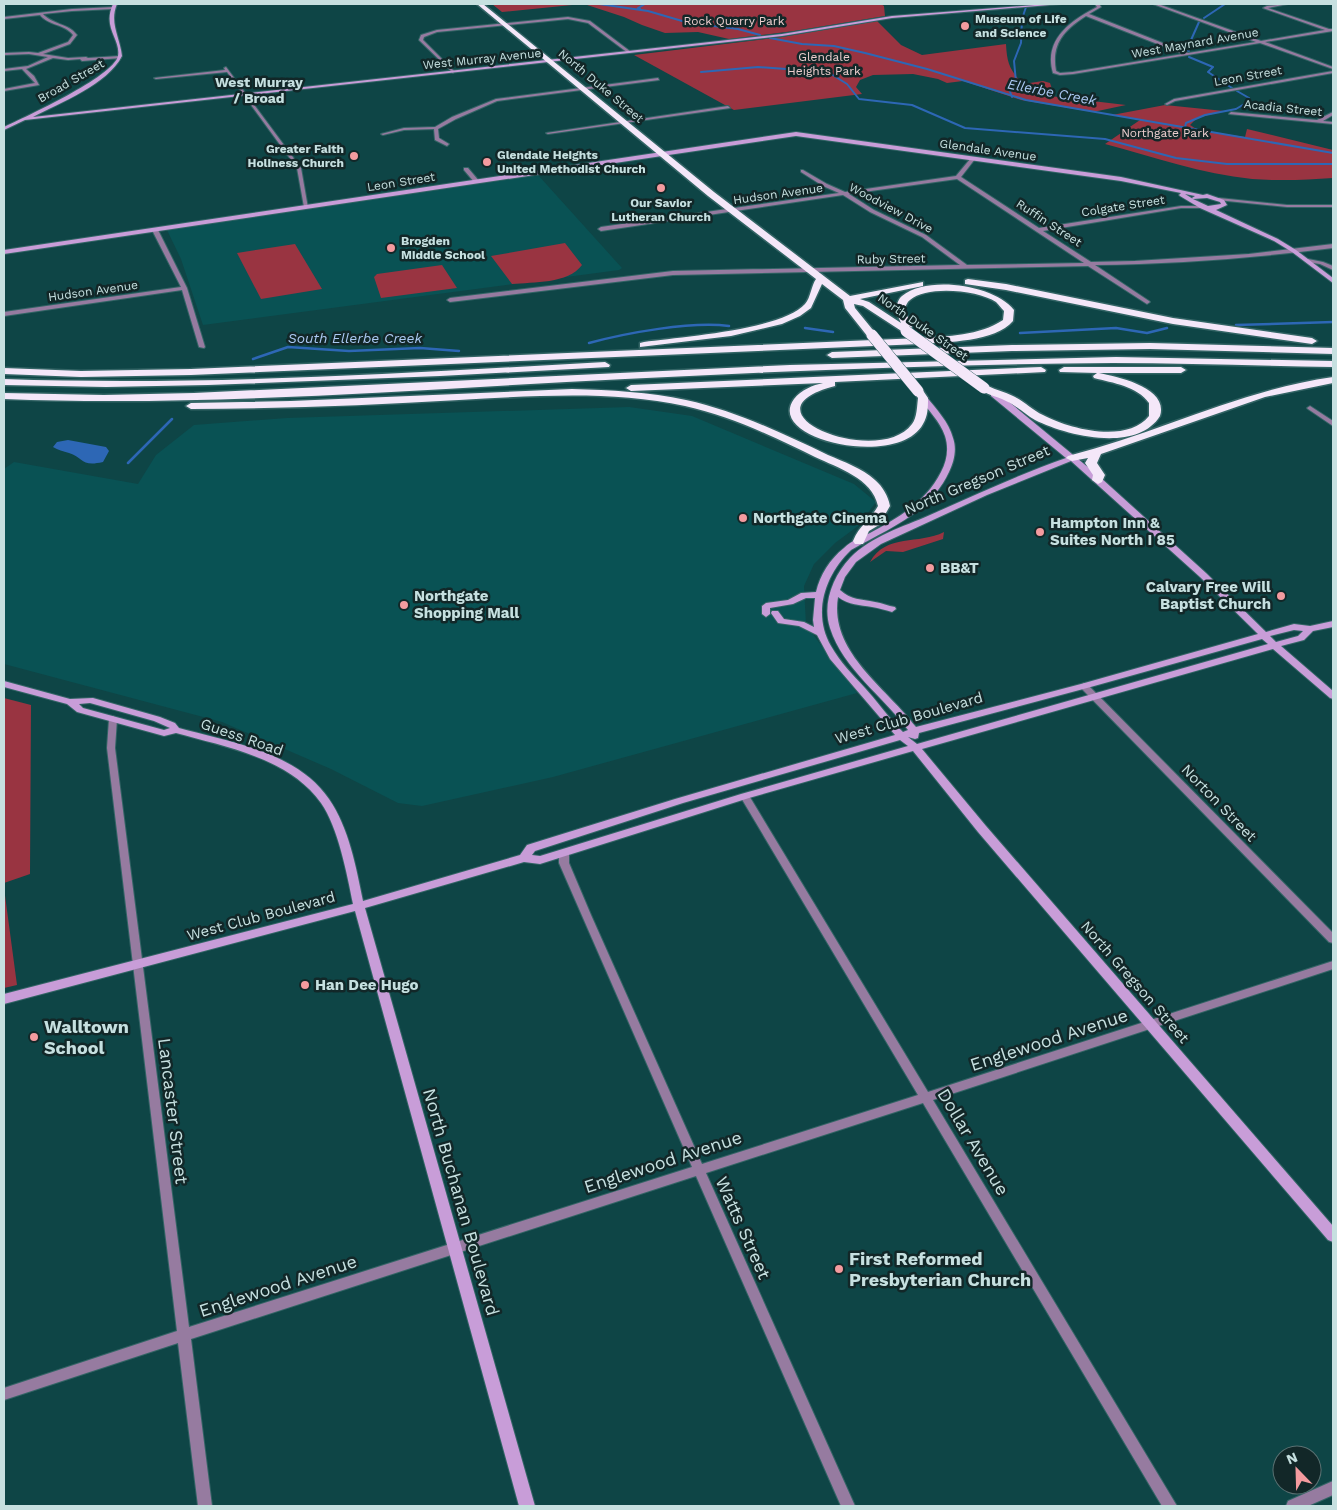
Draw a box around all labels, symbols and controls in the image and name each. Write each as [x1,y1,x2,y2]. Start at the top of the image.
place label: Museum of Life and Science [975,12,1067,40]
park label: Rock Quarry Park [683,14,785,28]
marker: Museum of Life and Science [959,20,971,32]
street label: West Maynard Avenue [1130,25,1260,61]
street label: West Murray Avenue [422,46,542,72]
street label: North Duke Street [556,46,646,126]
park label: Glendale Heights Park [787,50,861,78]
street label: Broad Street [35,56,107,106]
street label: Leon Street [1213,63,1283,89]
district label: West Murray / Broad [215,74,303,106]
water label: Ellerbe Creek [1006,76,1098,109]
street label: Acadia Street [1243,97,1323,119]
park label: Northgate Park [1121,126,1209,140]
street label: Glendale Avenue [939,136,1037,164]
place label: Greater Faith Holiness Church [248,142,344,170]
place label: Glendale Heights United Methodist Church [497,148,646,176]
marker: Greater Faith Holiness Church [348,150,360,162]
marker: Glendale Heights United Methodist Church [481,156,493,168]
street label: Leon Street [366,170,436,194]
street label: Woodview Drive [847,180,935,236]
street label: Hudson Avenue [732,181,824,207]
marker: Our Savior Lutheran Church [655,182,667,194]
street label: Colgate Street [1080,192,1166,220]
place label: Our Savior Lutheran Church [611,196,711,224]
street label: Ruffin Street [1014,197,1084,249]
place label: Brogden Middle School [401,234,485,262]
marker: Brogden Middle School [385,242,397,254]
street label: Ruby Street [857,251,925,267]
street label: Hudson Avenue [47,278,139,304]
street label: North Duke Street [875,291,971,363]
water label: South Ellerbe Creek [288,330,423,346]
street label: North Gregson Street [902,441,1053,519]
place label: Northgate Cinema [753,509,887,527]
marker: Northgate Cinema [737,512,749,524]
place label: Hampton Inn & Suites North I 85 [1050,514,1175,549]
marker: Hampton Inn & Suites North I 85 [1034,526,1046,538]
place label: BB&T [940,559,979,577]
marker: BB&T [924,562,936,574]
place label: Calvary Free Will Baptist Church [1146,578,1271,613]
place label: Northgate Shopping Mall [414,587,519,622]
marker: Calvary Free Will Baptist Church [1275,590,1287,602]
marker: Northgate Shopping Mall [398,599,410,611]
street label: West Club Boulevard [833,688,985,748]
street label: Guess Road [198,714,286,760]
street label: Norton Street [1178,761,1261,846]
street label: West Club Boulevard [185,888,337,944]
street label: North Gregson Street [1077,917,1193,1047]
place label: Han Dee Hugo [315,976,419,994]
marker: Han Dee Hugo [299,979,311,991]
street label: Englewood Avenue [967,1004,1130,1075]
place label: Walltown School [44,1016,129,1058]
marker: Walltown School [28,1031,40,1043]
street label: Lancaster Street [154,1037,193,1186]
street label: Dollar Avenue [933,1084,1014,1199]
street label: North Buchanan Boulevard [419,1086,504,1318]
street label: Englewood Avenue [581,1126,744,1197]
street label: Watts Street [711,1173,776,1283]
place label: First Reformed Presbyterian Church [849,1248,1031,1290]
street label: Englewood Avenue [196,1250,359,1321]
marker: First Reformed Presbyterian Church [833,1263,845,1275]
north arrow [1272,1445,1322,1495]
text: N [1284,1449,1300,1467]

